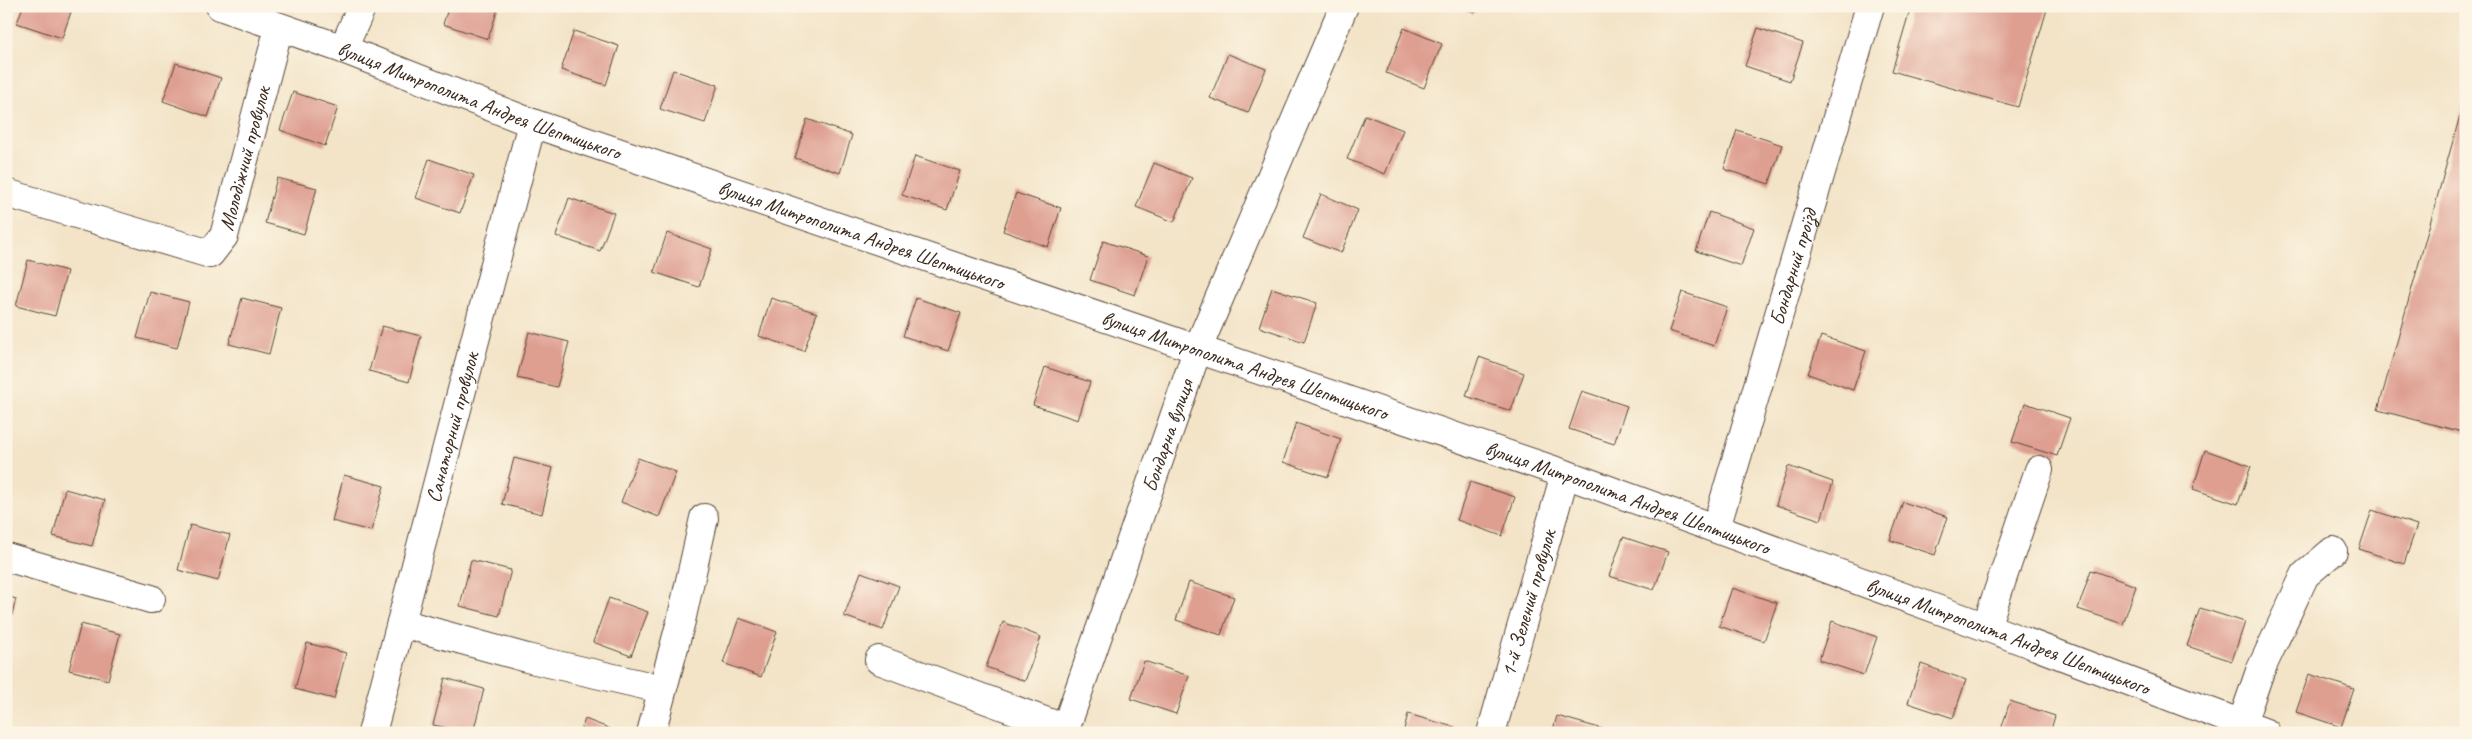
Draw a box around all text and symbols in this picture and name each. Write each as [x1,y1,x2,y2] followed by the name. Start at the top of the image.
[334,35,627,166] street label: вулиця Митрополита Андрея Шептицького
[213,81,276,233] street label: Молодіжний провулок
[715,174,1010,296] street label: вулиця Митрополита Андрея Шептицького
[1764,204,1823,328] street label: Бондарний проїзд
[1098,305,1394,427] street label: вулиця Митрополита Андрея Шептицького
[420,347,485,505] street label: Санаторний провулок
[1136,374,1200,495] street label: Бондарна вулиця
[1482,435,1776,561] street label: вулиця Митрополита Андрея Шептицького
[1495,524,1562,680] street label: 1-й Зелений провулок
[1863,572,2156,702] street label: вулиця Митрополита Андрея Шептицького

